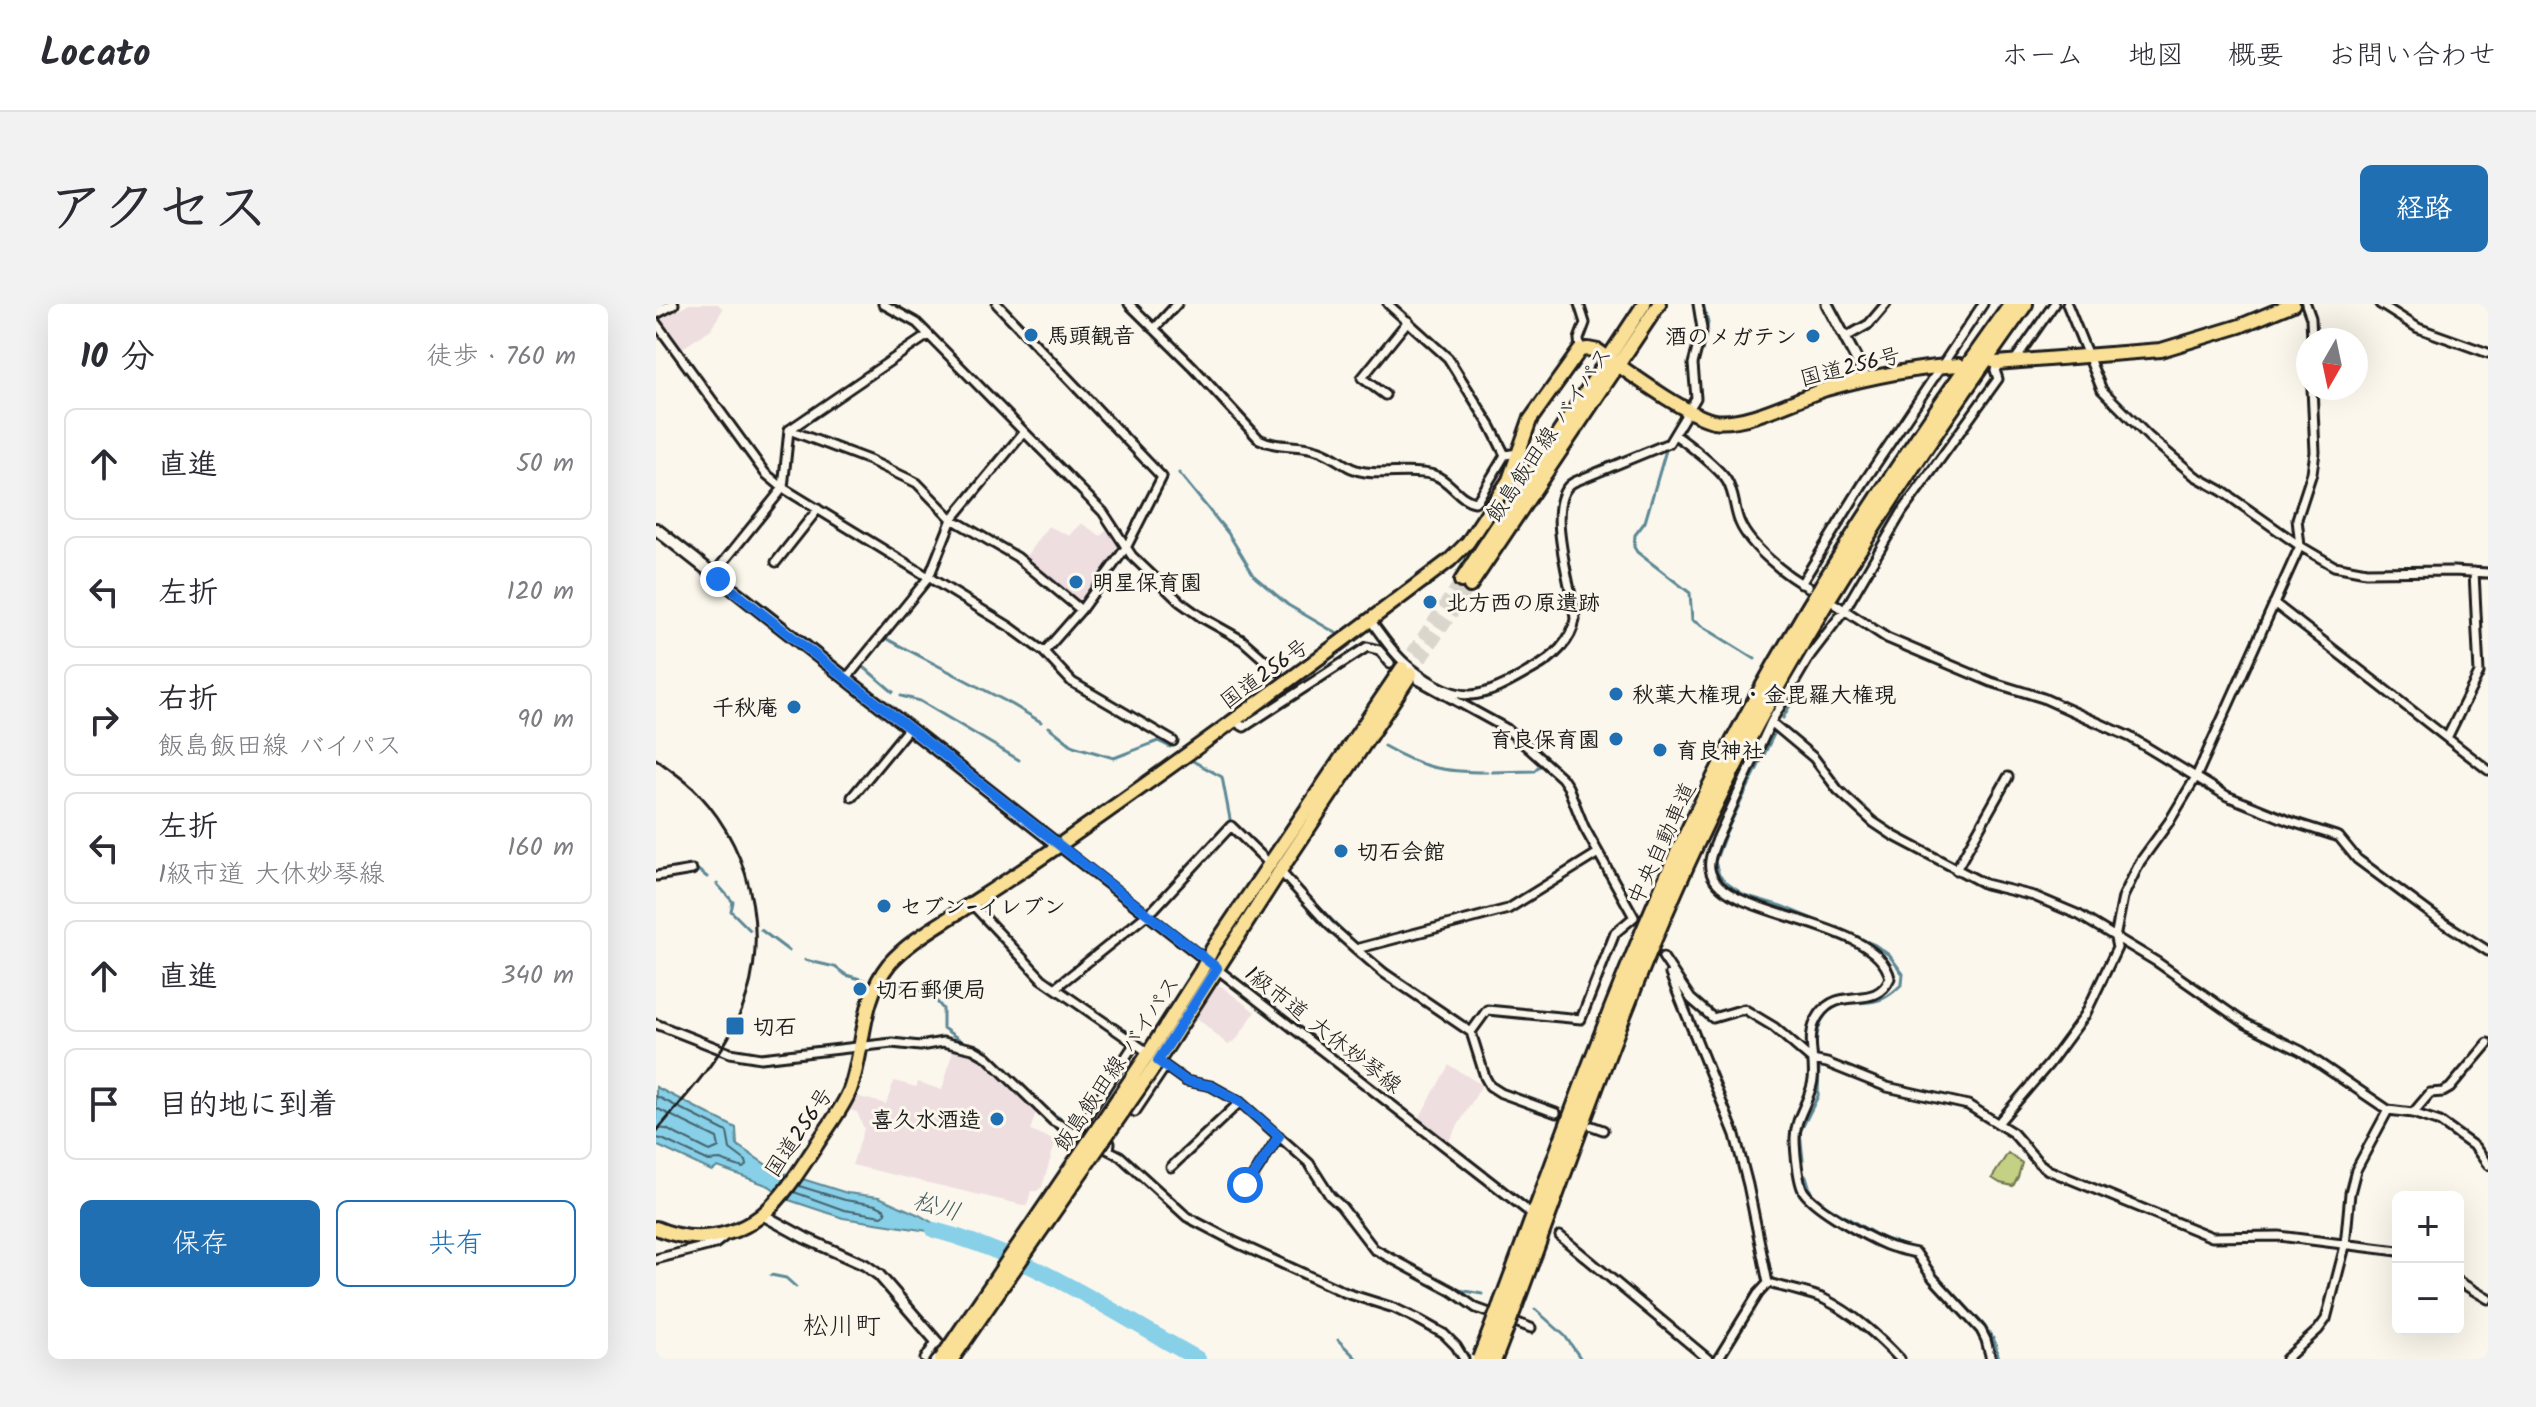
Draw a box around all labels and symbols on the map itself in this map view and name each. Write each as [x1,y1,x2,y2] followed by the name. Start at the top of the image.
[1047,320,1135,355] place label: 馬頭観音
[1665,321,1797,356] place label: 酒のメガテン
[1022,326,1040,344] marker: 馬頭観音
[1804,327,1822,345] marker: 酒のメガテン
[2296,328,2368,400] north arrow
[1796,339,1905,398] street label: 国道256号
[1478,340,1622,531] street label: 飯島飯田線 バイパス
[700,561,736,597] route end
[1092,567,1202,602] place label: 明星保育園
[1067,573,1085,591] marker: 明星保育園
[1446,587,1600,622] place label: 北方西の原遺跡
[1421,593,1439,611] marker: 北方西の原遺跡
[1214,631,1317,719] street label: 国道256号
[1632,679,1896,714] place label: 秋葉大権現・金毘羅大権現
[1607,685,1625,703] marker: 秋葉大権現・金毘羅大権現
[712,692,778,727] place label: 千秋庵
[785,698,803,716] marker: 千秋庵
[1490,724,1600,759] place label: 育良保育園
[1607,730,1625,748] marker: 育良保育園
[1676,735,1764,770] place label: 育良神社
[1651,741,1669,759] marker: 育良神社
[1620,777,1707,911] street label: 中央自動車道
[1357,836,1445,871] place label: 切石会館
[1332,842,1350,860] marker: 切石会館
[900,891,1066,926] place label: セブン-イレブン
[875,897,893,915] marker: セブン-イレブン
[1236,958,1409,1104] street label: 1級市道 大休妙琴線
[1046,969,1190,1160] street label: 飯島飯田線 バイパス
[876,974,986,1009] place label: 切石郵便局
[851,980,869,998] marker: 切石郵便局
[753,1011,797,1046] place label: 切石
[724,1015,746,1037] marker: 切石
[757,1081,843,1186] street label: 国道256号
[871,1104,981,1139] place label: 喜久水酒造
[988,1110,1006,1128] marker: 喜久水酒造
[1227,1167,1263,1203] route start
[908,1182,965,1233] water label: 松川
[803,1306,881,1348] district label: 松川町

